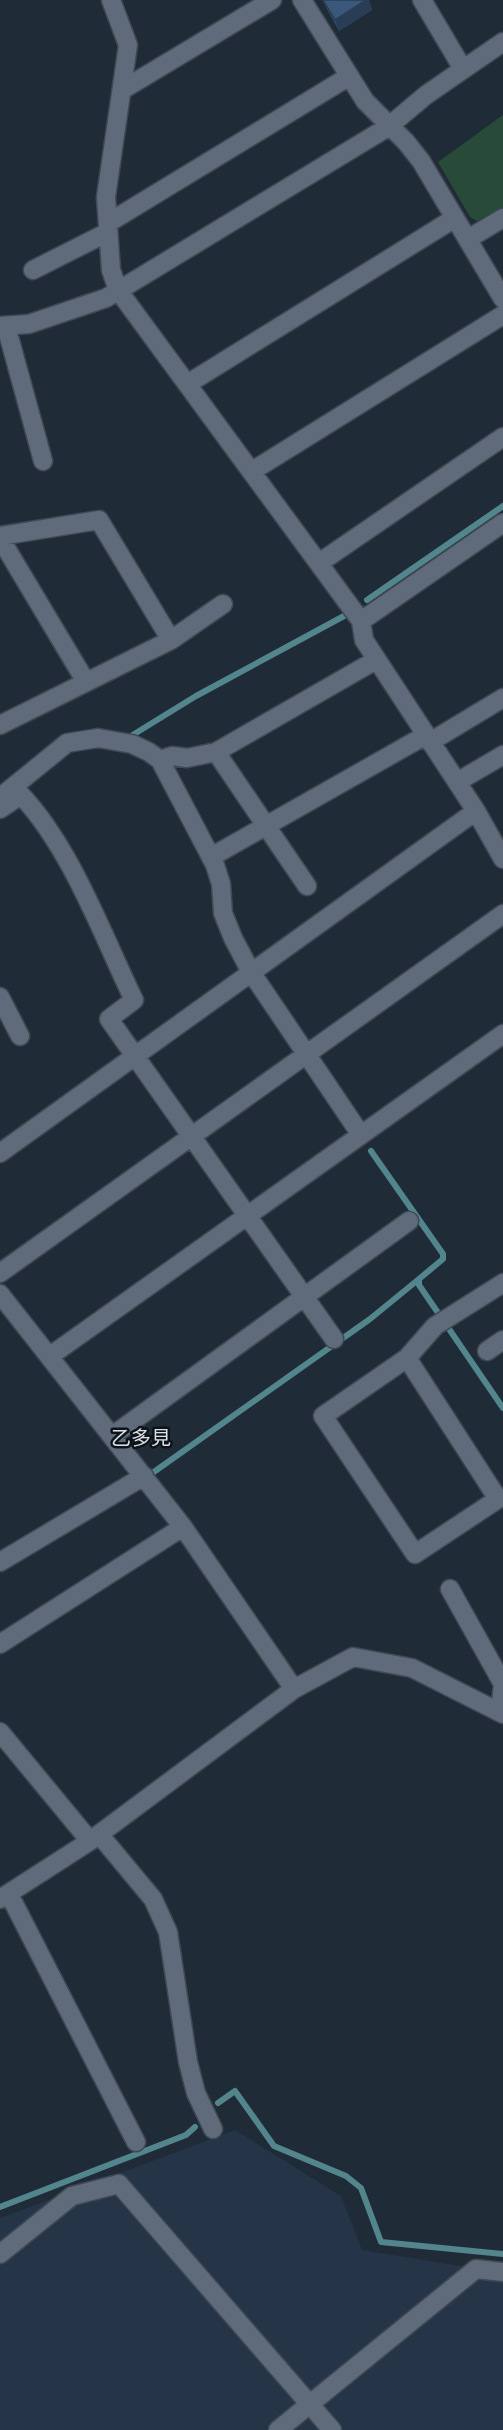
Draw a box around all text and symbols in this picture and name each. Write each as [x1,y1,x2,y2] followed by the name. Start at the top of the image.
[111,1424,171,1452] district label: 乙多見

